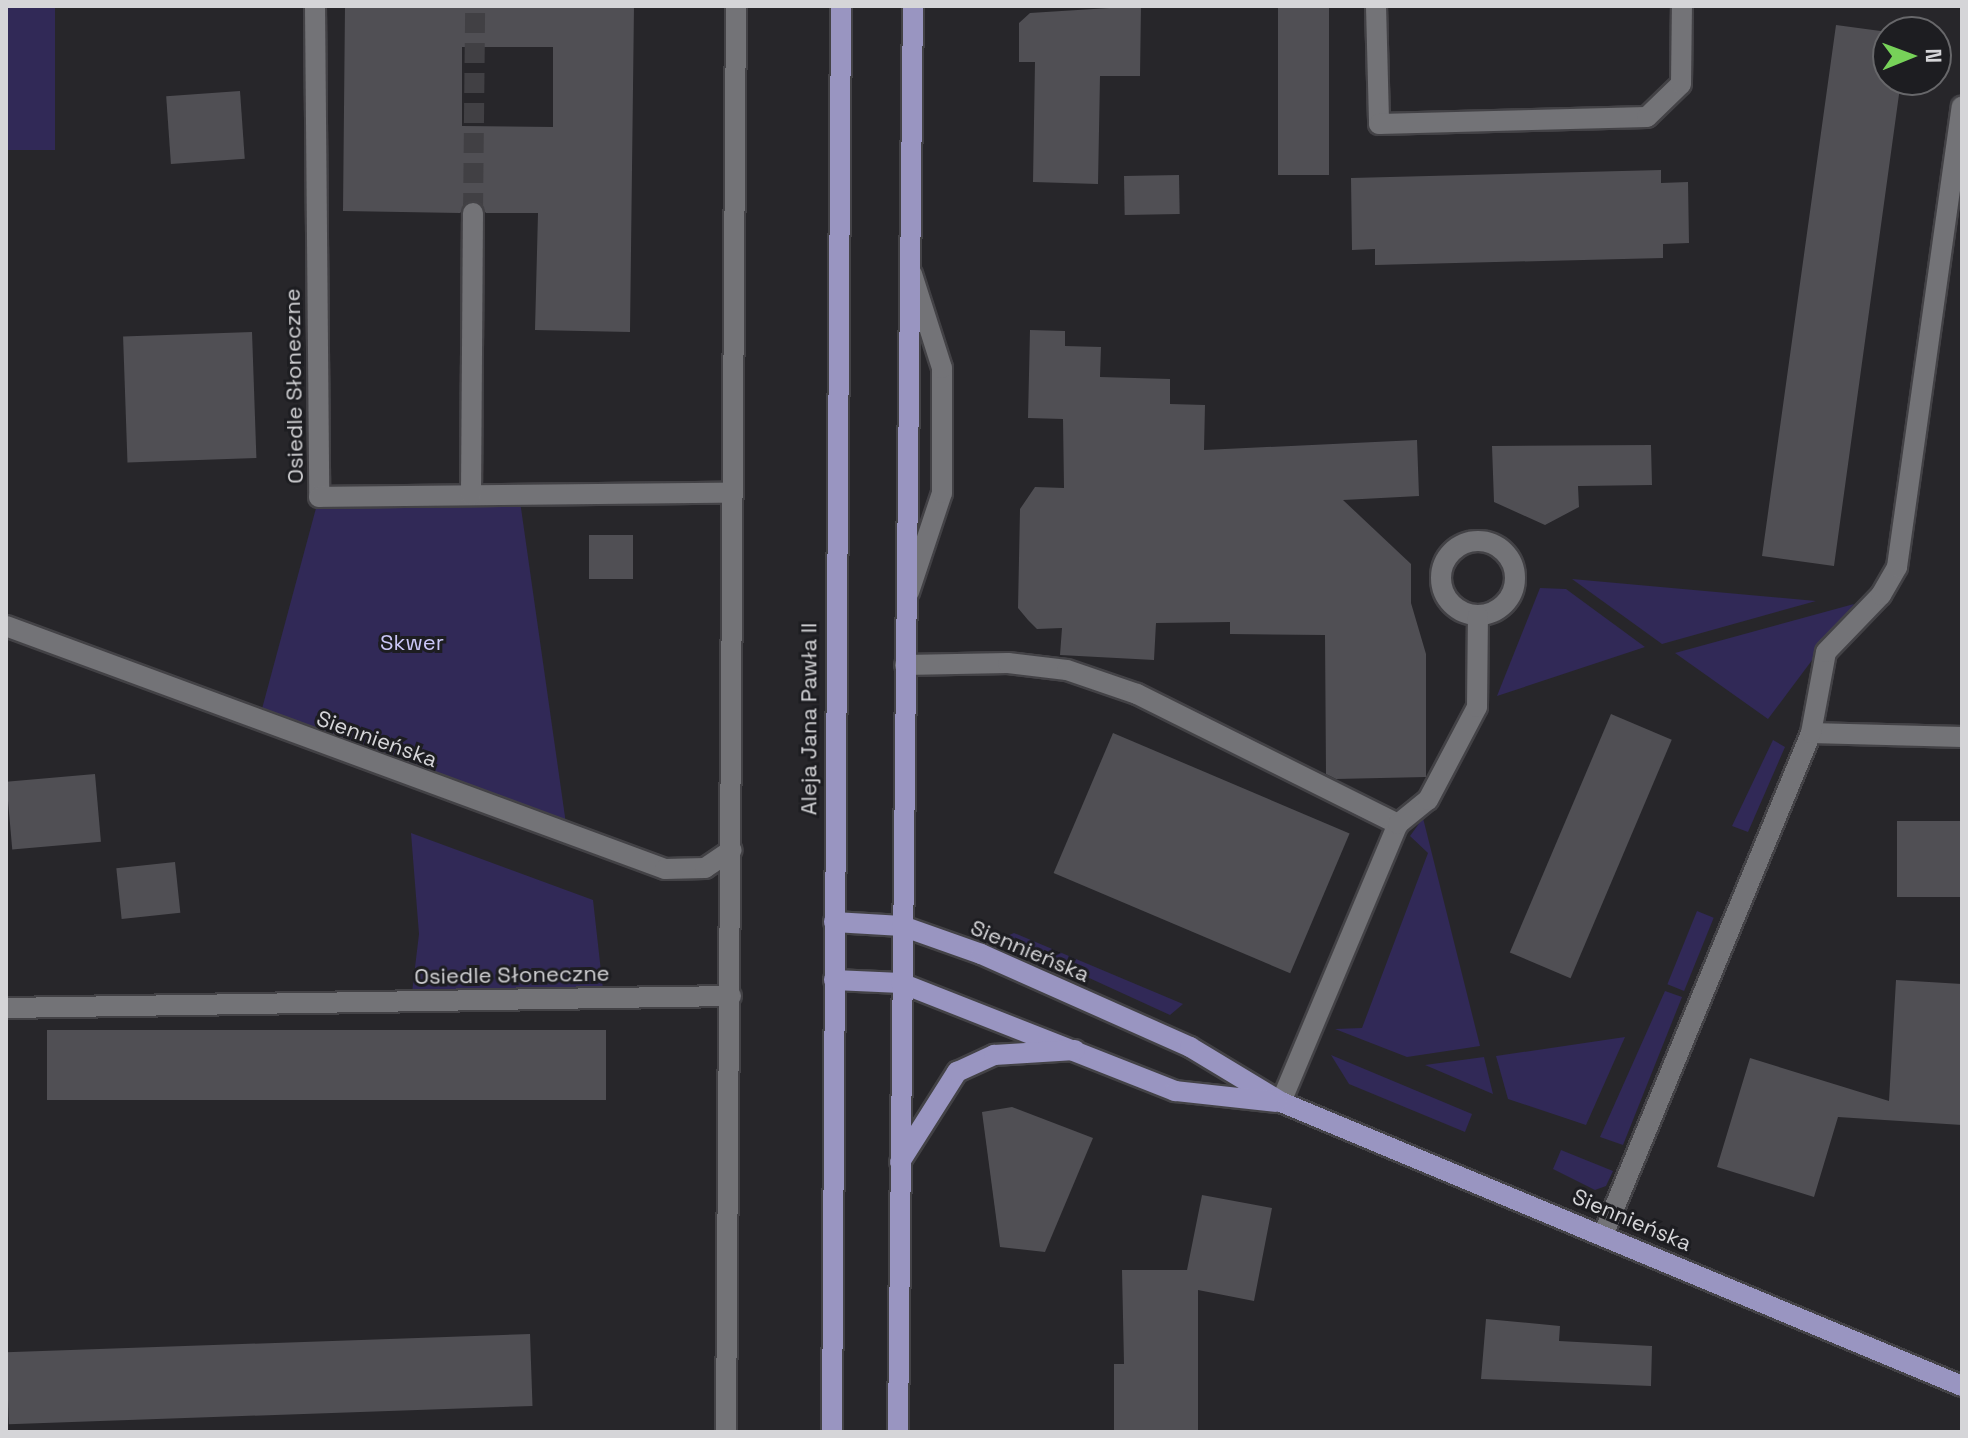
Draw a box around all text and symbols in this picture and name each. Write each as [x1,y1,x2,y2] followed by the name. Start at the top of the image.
[1872,16,1952,96] north arrow
[1920,48,1948,63] text: N
[279,288,309,484] street label: Osiedle Słoneczne
[796,623,822,815] street label: Aleja Jana Pawła II
[380,630,444,656] park label: Skwer
[313,705,441,773] street label: Siennieńska
[967,914,1093,988] street label: Siennieńska
[414,960,610,990] street label: Osiedle Słoneczne
[1569,1183,1695,1257] street label: Siennieńska

